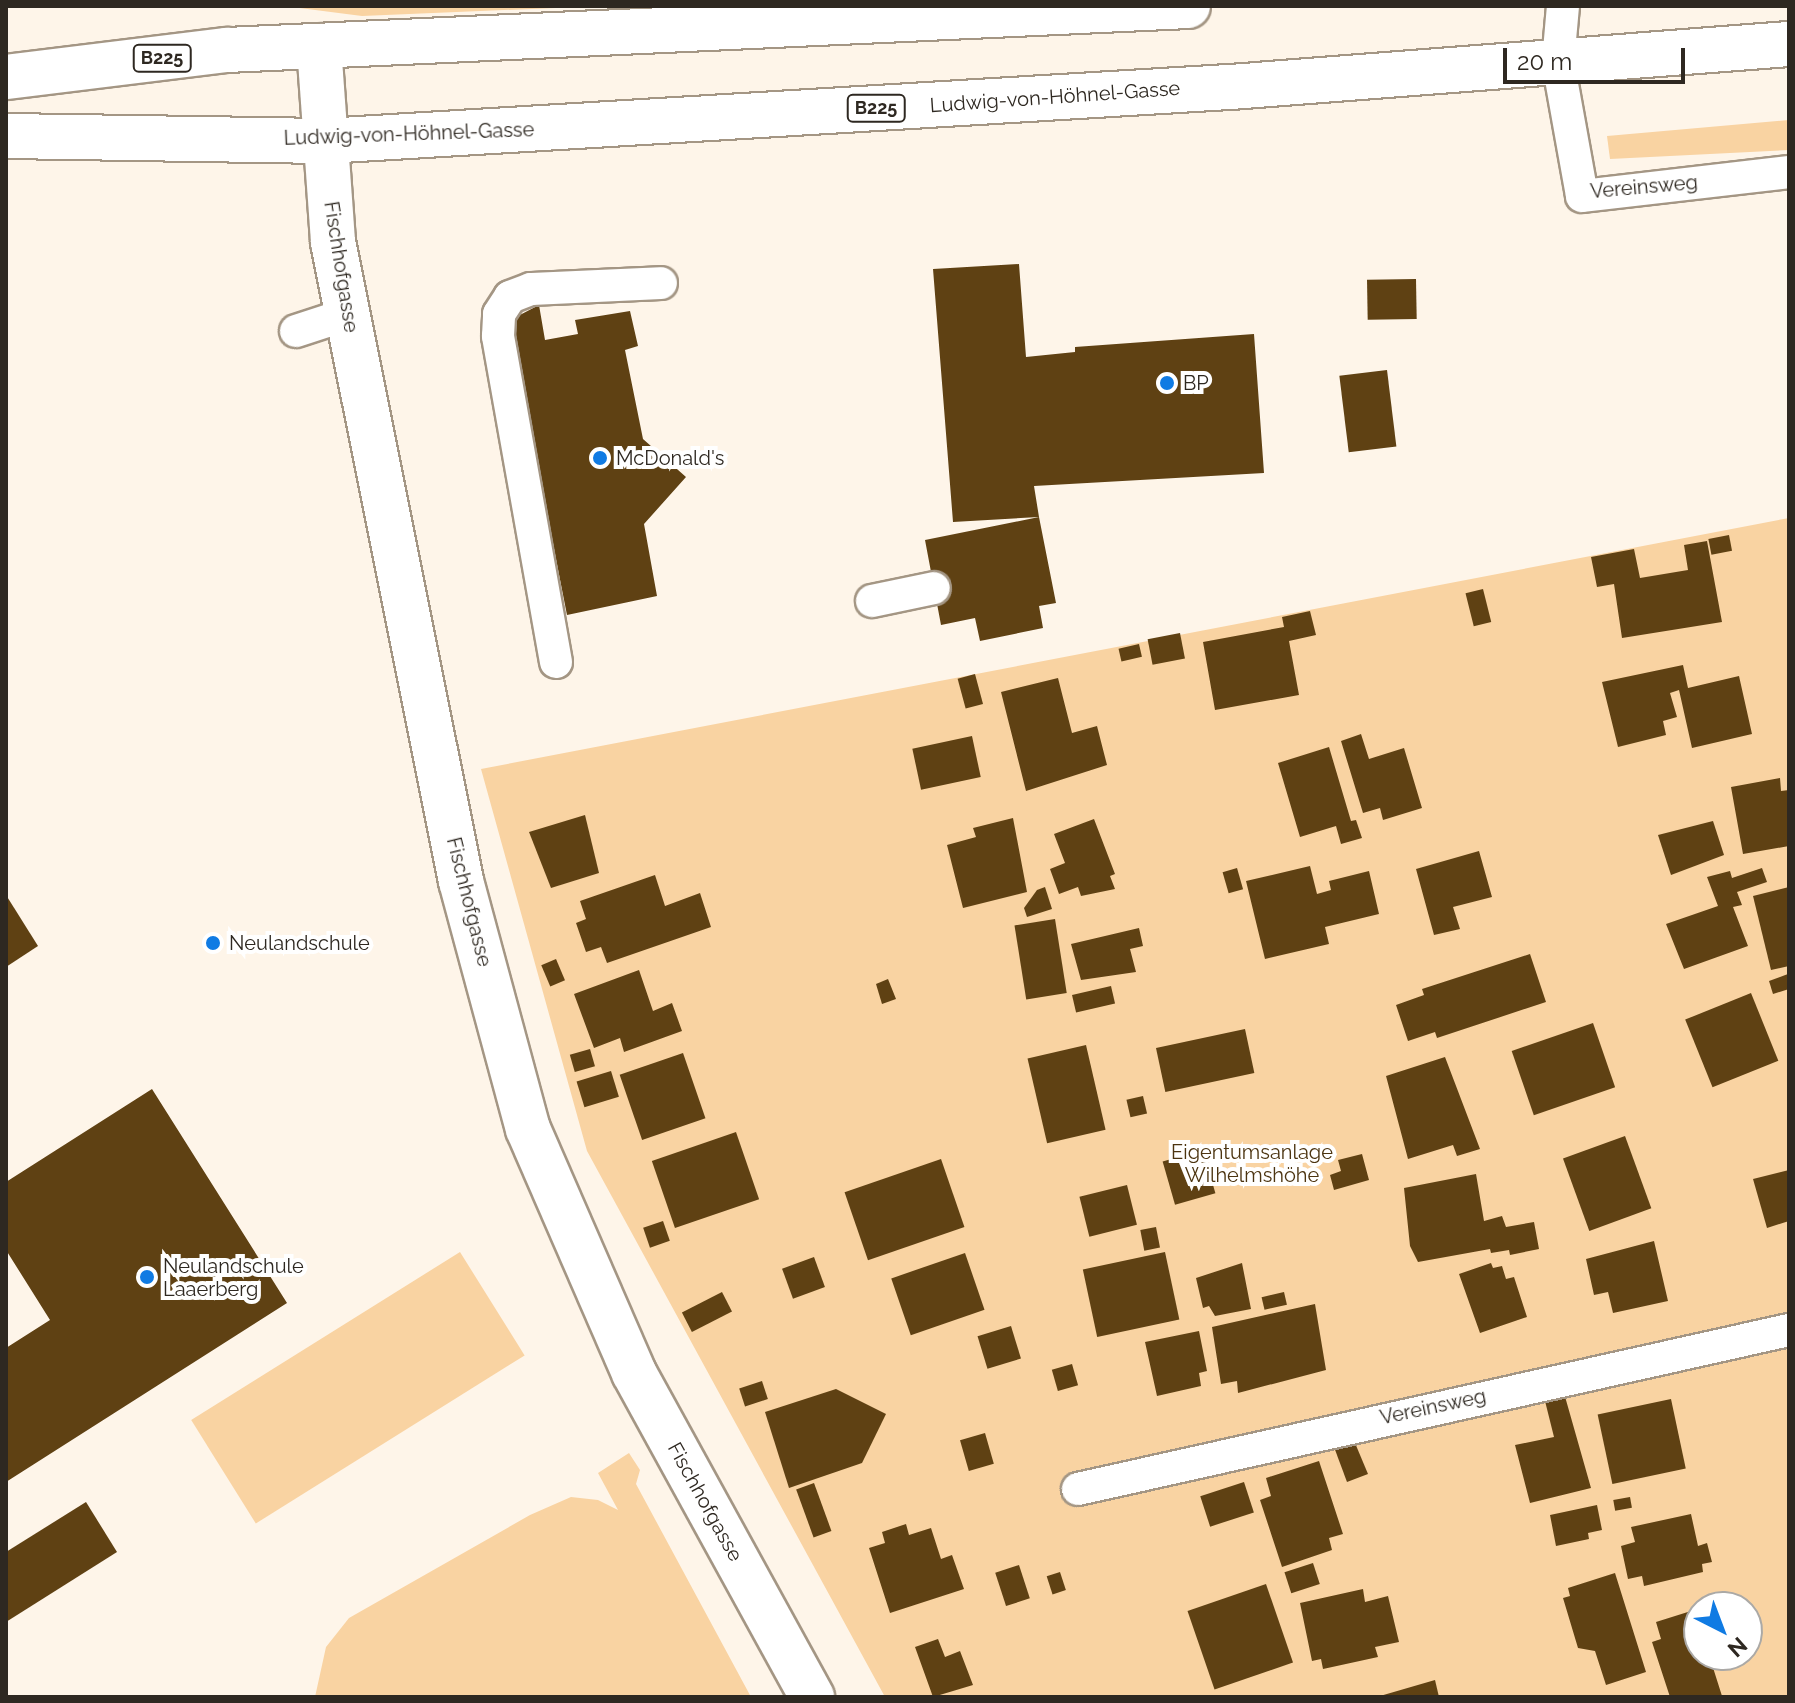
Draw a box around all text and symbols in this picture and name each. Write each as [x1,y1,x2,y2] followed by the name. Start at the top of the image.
[1507,32,1689,82] scale bar
[132,44,192,72] road number: B225
[1517,47,1572,76] text: 20 m
[929,76,1181,118] street label: Ludwig-von-Höhnel-Gasse
[846,94,906,122] road number: B225
[283,118,535,150] street label: Ludwig-von-Höhnel-Gasse
[1589,170,1699,204] street label: Vereinsweg
[319,200,363,334] street label: Fischhofgasse
[1183,371,1209,395] place label: BP
[1158,374,1176,392] marker: BP
[616,446,724,470] place label: McDonald's
[591,449,609,467] marker: McDonald's
[441,835,497,969] street label: Fischhofgasse
[229,931,370,955] place label: Neulandschule
[204,934,222,952] marker: Neulandschule
[1171,1140,1333,1187] park label: Eigentumsanlage Wilhelmshöhe
[163,1254,304,1301] place label: Neulandschule Laaerberg
[138,1268,156,1286] marker: Neulandschule Laaerberg
[1378,1384,1488,1430] street label: Vereinsweg
[662,1438,748,1566] street label: Fischhofgasse
[1683,1591,1763,1671] north arrow
[1723,1632,1753,1663] text: N

